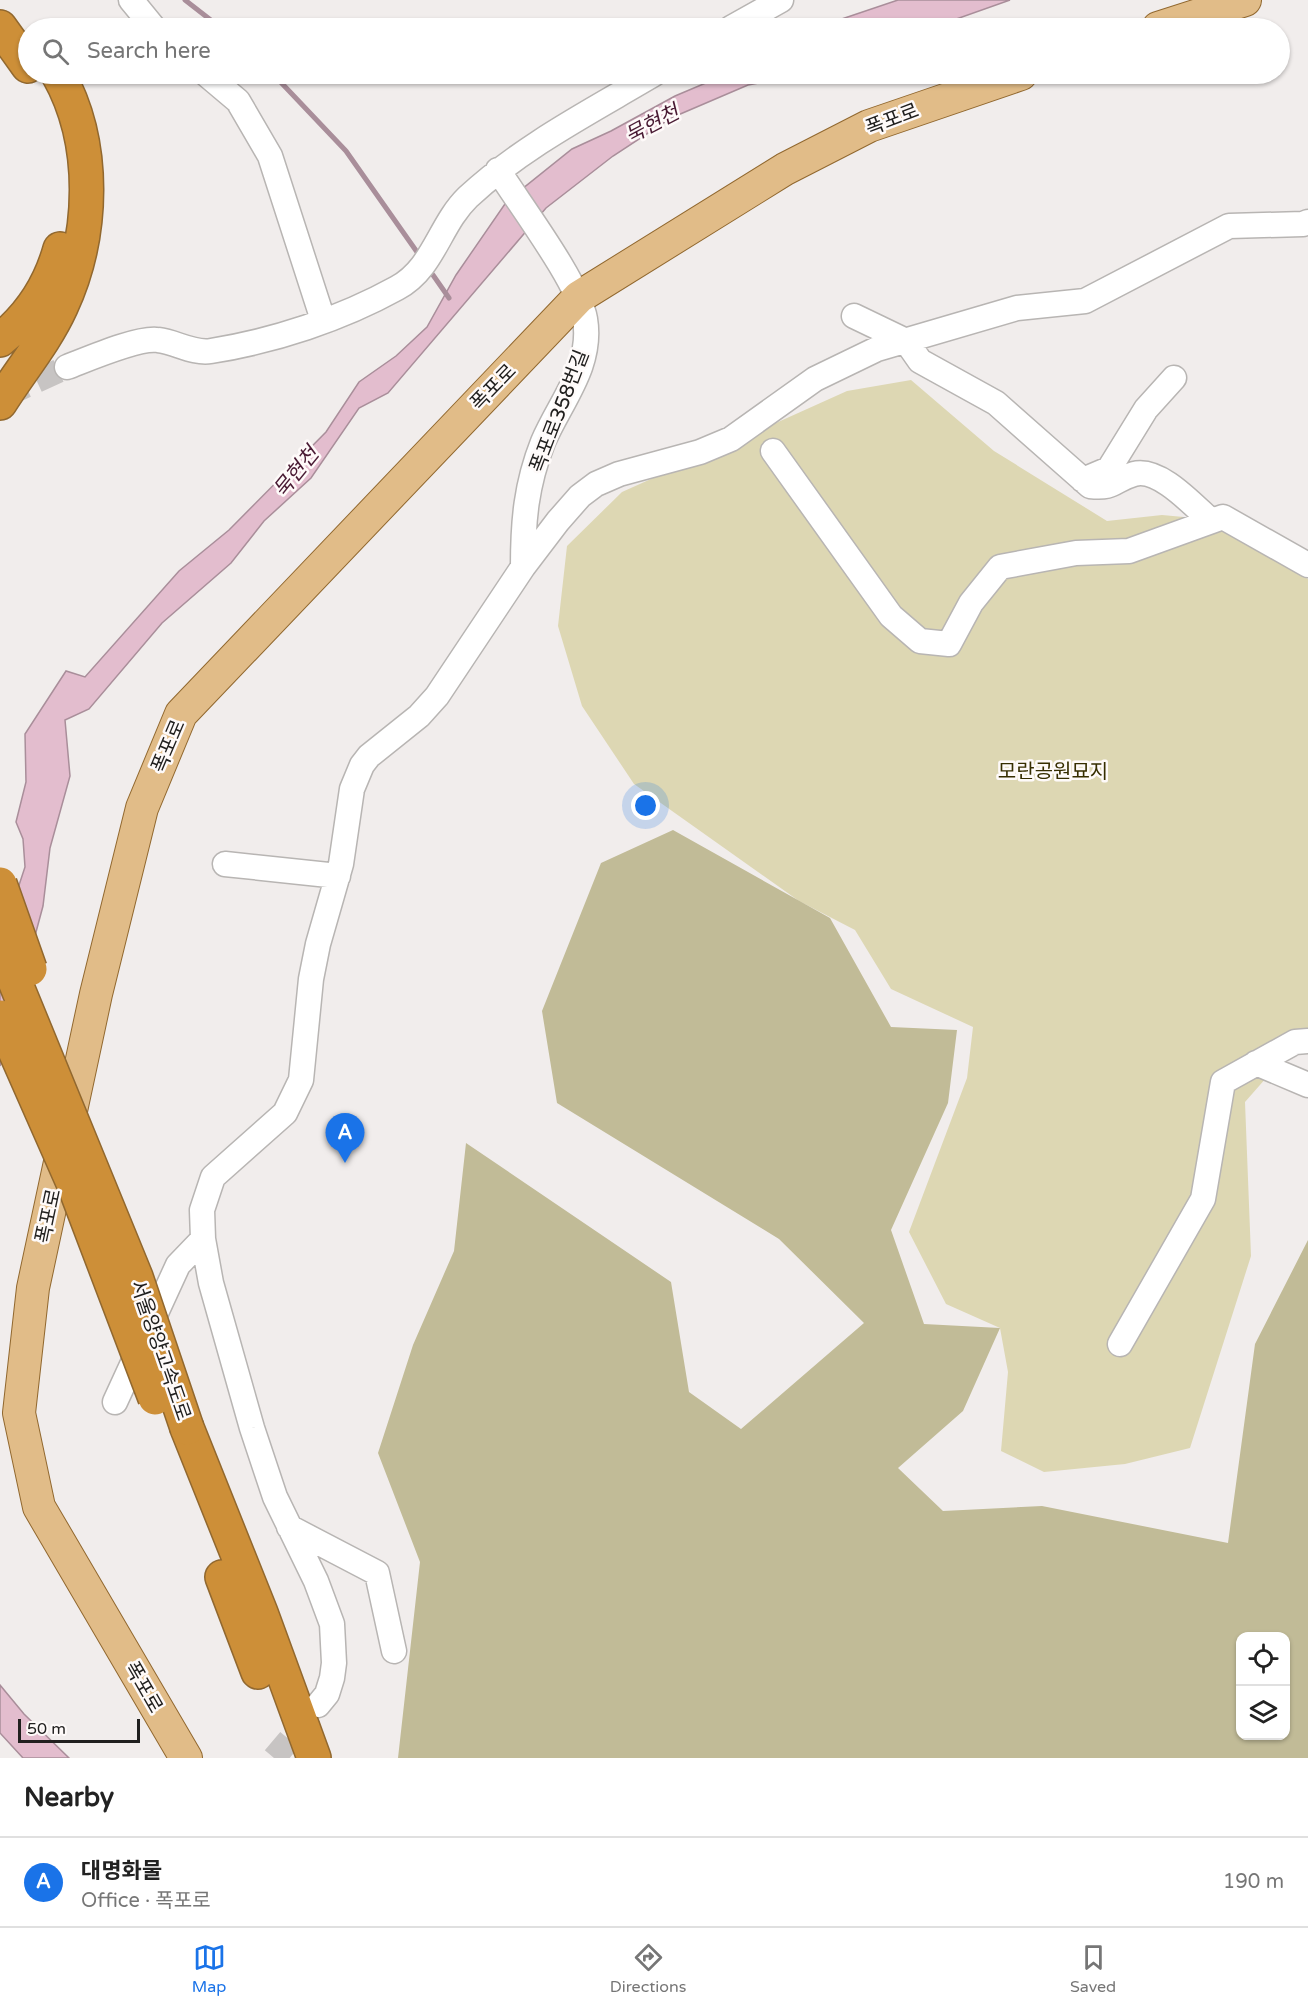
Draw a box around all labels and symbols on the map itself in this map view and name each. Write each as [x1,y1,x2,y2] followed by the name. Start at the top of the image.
[621,99,686,149] water label: 묵현천
[862,99,922,141] street label: 폭포로
[525,347,594,476] street label: 폭포로358번길
[466,360,522,416] street label: 폭포로
[268,440,326,503] water label: 묵현천
[147,716,191,776] street label: 폭포로
[998,760,1108,784] park label: 모란공원묘지
[631,791,660,820] your location
[326,1114,364,1163] pin: A
[32,1187,66,1246] street label: 폭포로
[125,1277,195,1424] street label: 서울양양고속도로
[119,1658,167,1717] street label: 폭포로
[18,1716,140,1744] scale bar

